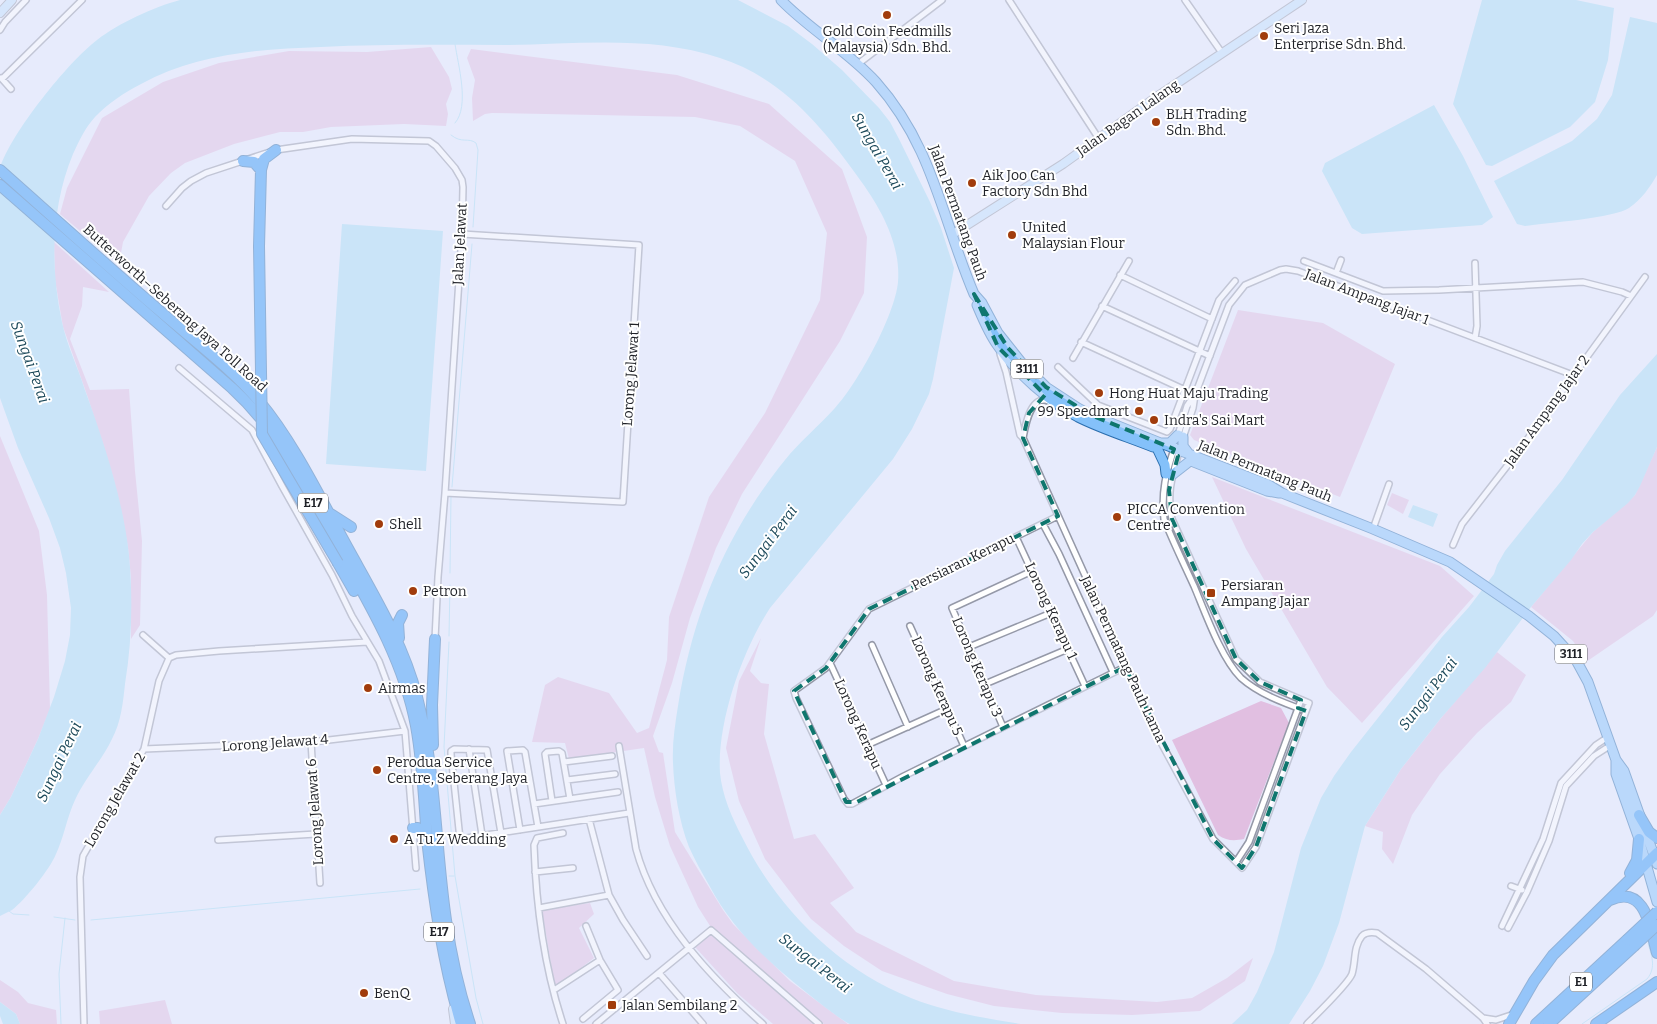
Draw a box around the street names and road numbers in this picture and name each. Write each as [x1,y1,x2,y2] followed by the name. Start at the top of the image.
[1072,76,1183,160] street label: Jalan Bagan Lalang
[925,142,991,283] street label: Jalan Permatang Pauh
[449,203,471,286] street label: Jalan Jelawat
[79,221,271,395] street label: Butterworth–Seberang Jaya Toll Road
[1302,265,1432,329] street label: Jalan Ampang Jajar 1
[619,321,643,427] street label: Lorong Jelawat 1
[1500,352,1593,471] street label: Jalan Ampang Jajar 2
[1011,359,1043,378] road number: 3111
[1195,436,1335,506] street label: Jalan Permatang Pauh
[298,493,328,512] road number: E17
[909,530,1018,594] street label: Persiaran Kerapu
[1021,560,1081,662] street label: Lorong Kerapu 1
[1076,572,1169,745] street label: Jalan Permatang Pauh Lama
[948,614,1006,720] street label: Lorong Kerapu 3
[908,634,966,738] street label: Lorong Kerapu 5
[1555,644,1587,664] road number: 3111
[831,676,885,772] street label: Lorong Kerapu
[221,731,329,755] street label: Lorong Jelawat 4
[81,750,149,850] street label: Lorong Jelawat 2
[303,758,327,866] street label: Lorong Jelawat 6
[424,922,454,942] road number: E17
[1570,972,1592,992] road number: E1

